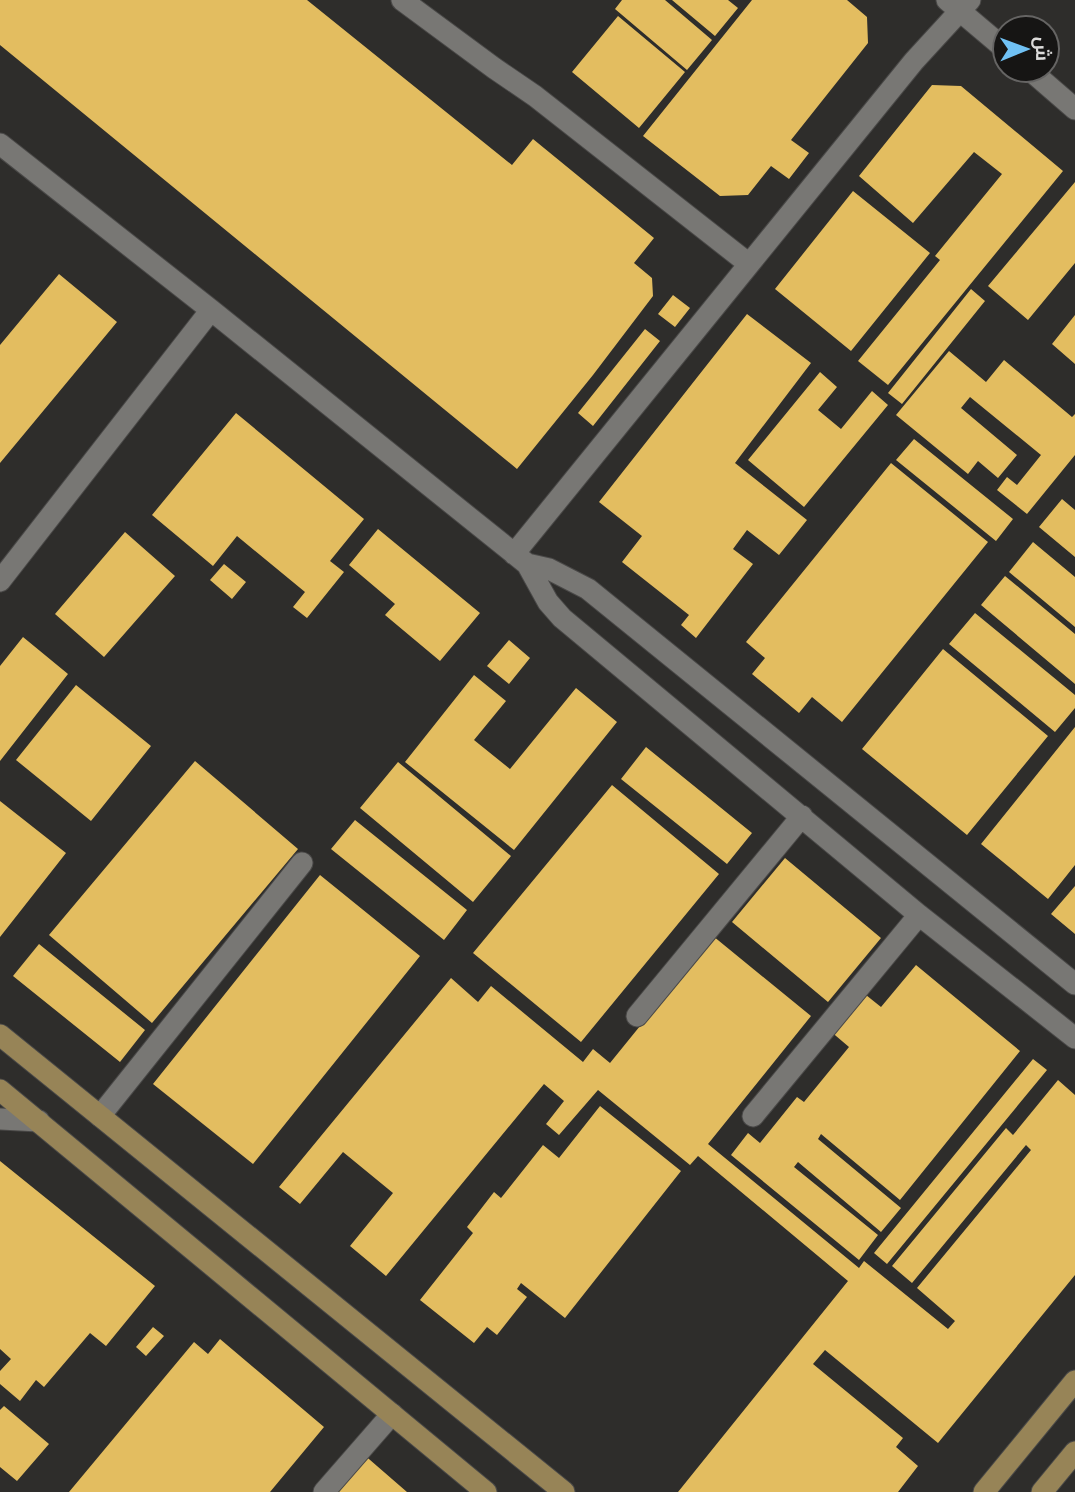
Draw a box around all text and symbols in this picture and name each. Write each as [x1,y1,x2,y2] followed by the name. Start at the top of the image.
[991,14,1061,84] north arrow
[1031,36,1053,61] text: ش

